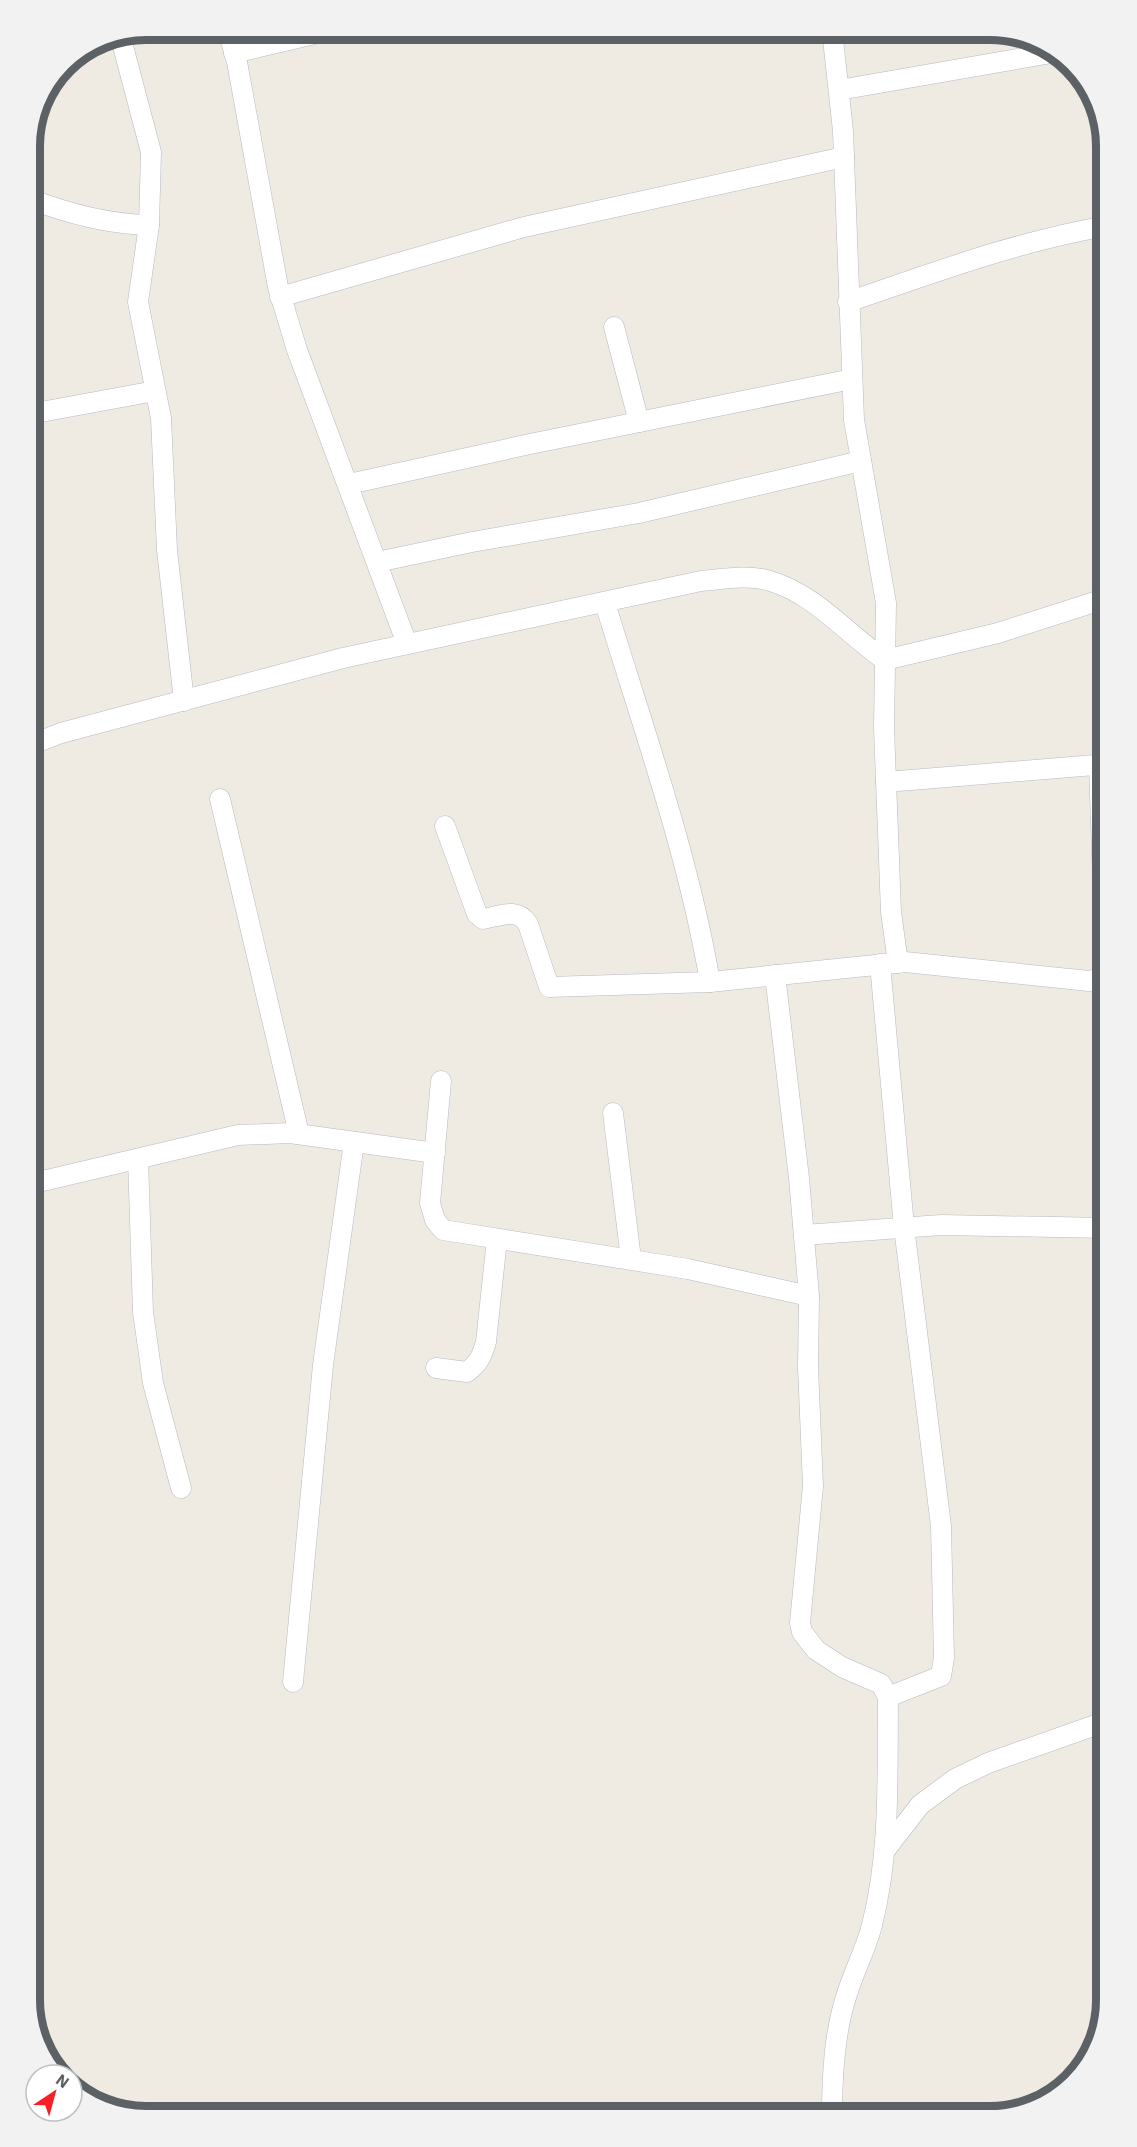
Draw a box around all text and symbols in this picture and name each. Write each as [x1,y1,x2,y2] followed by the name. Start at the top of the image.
[24,2063,84,2123] north arrow
[52,2069,73,2092] text: N

